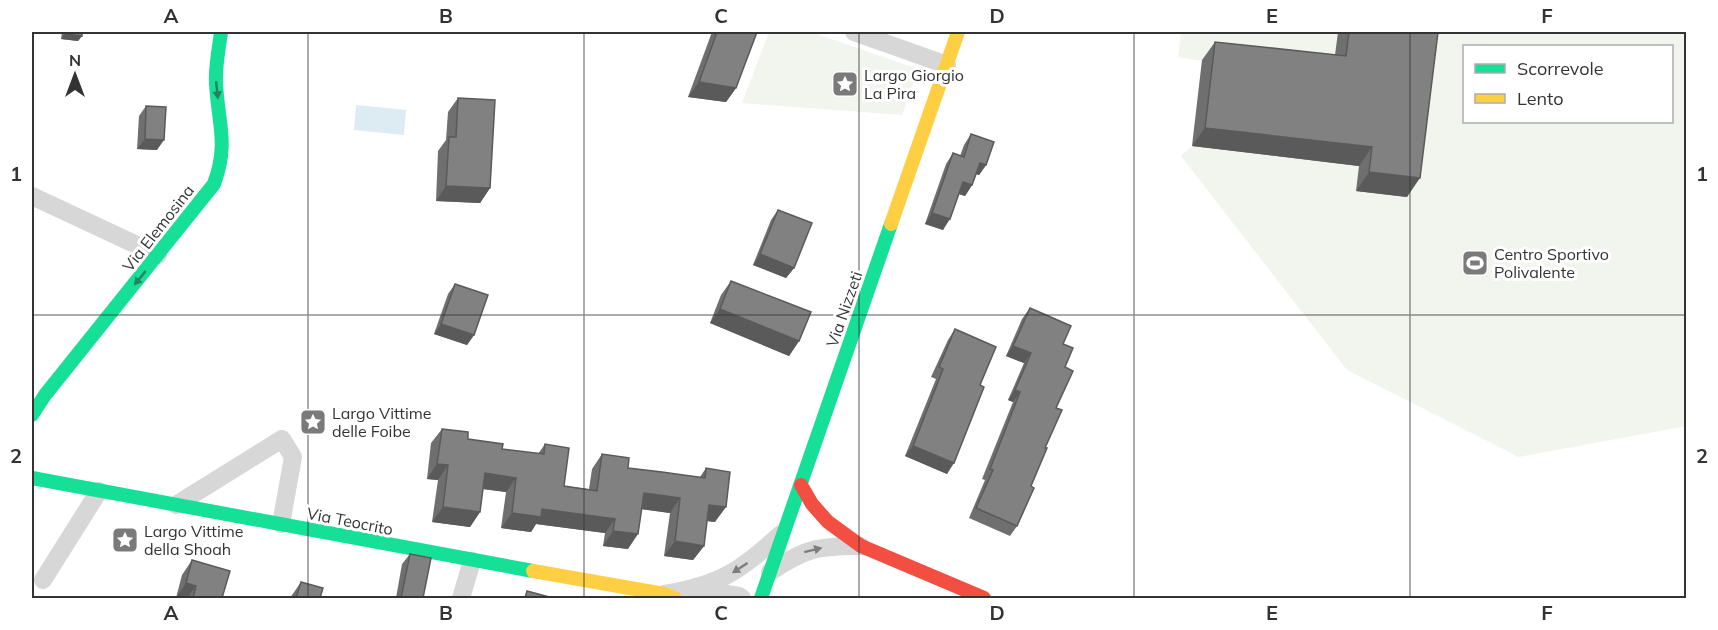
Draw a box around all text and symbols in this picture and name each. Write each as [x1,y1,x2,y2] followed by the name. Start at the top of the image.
[164,3,179,28] text: A
[439,3,453,28] text: B
[714,3,728,28] text: C
[989,3,1005,28] text: D
[1266,3,1278,28] text: E
[1541,3,1553,28] text: F
[45,45,105,105] north arrow
[1463,45,1673,123] legend
[69,50,81,70] text: N
[1517,57,1604,80] text: Scorrevole
[864,65,964,103] place label: Largo Giorgio La Pira
[830,69,860,99] place icon: Largo Giorgio La Pira
[212,80,222,99] one-way arrow
[1517,87,1564,110] text: Lento
[10,161,22,186] text: 1
[1696,161,1708,186] text: 1
[118,181,198,275] street label: Via Elemosina
[1494,244,1609,282] place label: Centro Sportivo Polivalente
[1460,248,1490,278] sports icon: Centro Sportivo Polivalente
[822,268,866,350] street label: Via Nizzeti
[134,270,146,285] one-way arrow
[332,403,432,441] place label: Largo Vittime delle Foibe
[298,407,328,437] place icon: Largo Vittime delle Foibe
[10,443,22,468] text: 2
[1696,443,1708,468] text: 2
[305,503,395,539] street label: Via Teocrito
[144,521,244,559] place label: Largo Vittime della Shoah
[110,525,140,555] place icon: Largo Vittime della Shoah
[804,545,822,554] one-way arrow
[732,563,748,574] one-way arrow
[164,600,179,625] text: A
[439,600,453,625] text: B
[714,600,728,625] text: C
[989,600,1005,625] text: D
[1266,600,1278,625] text: E
[1541,600,1553,625] text: F

